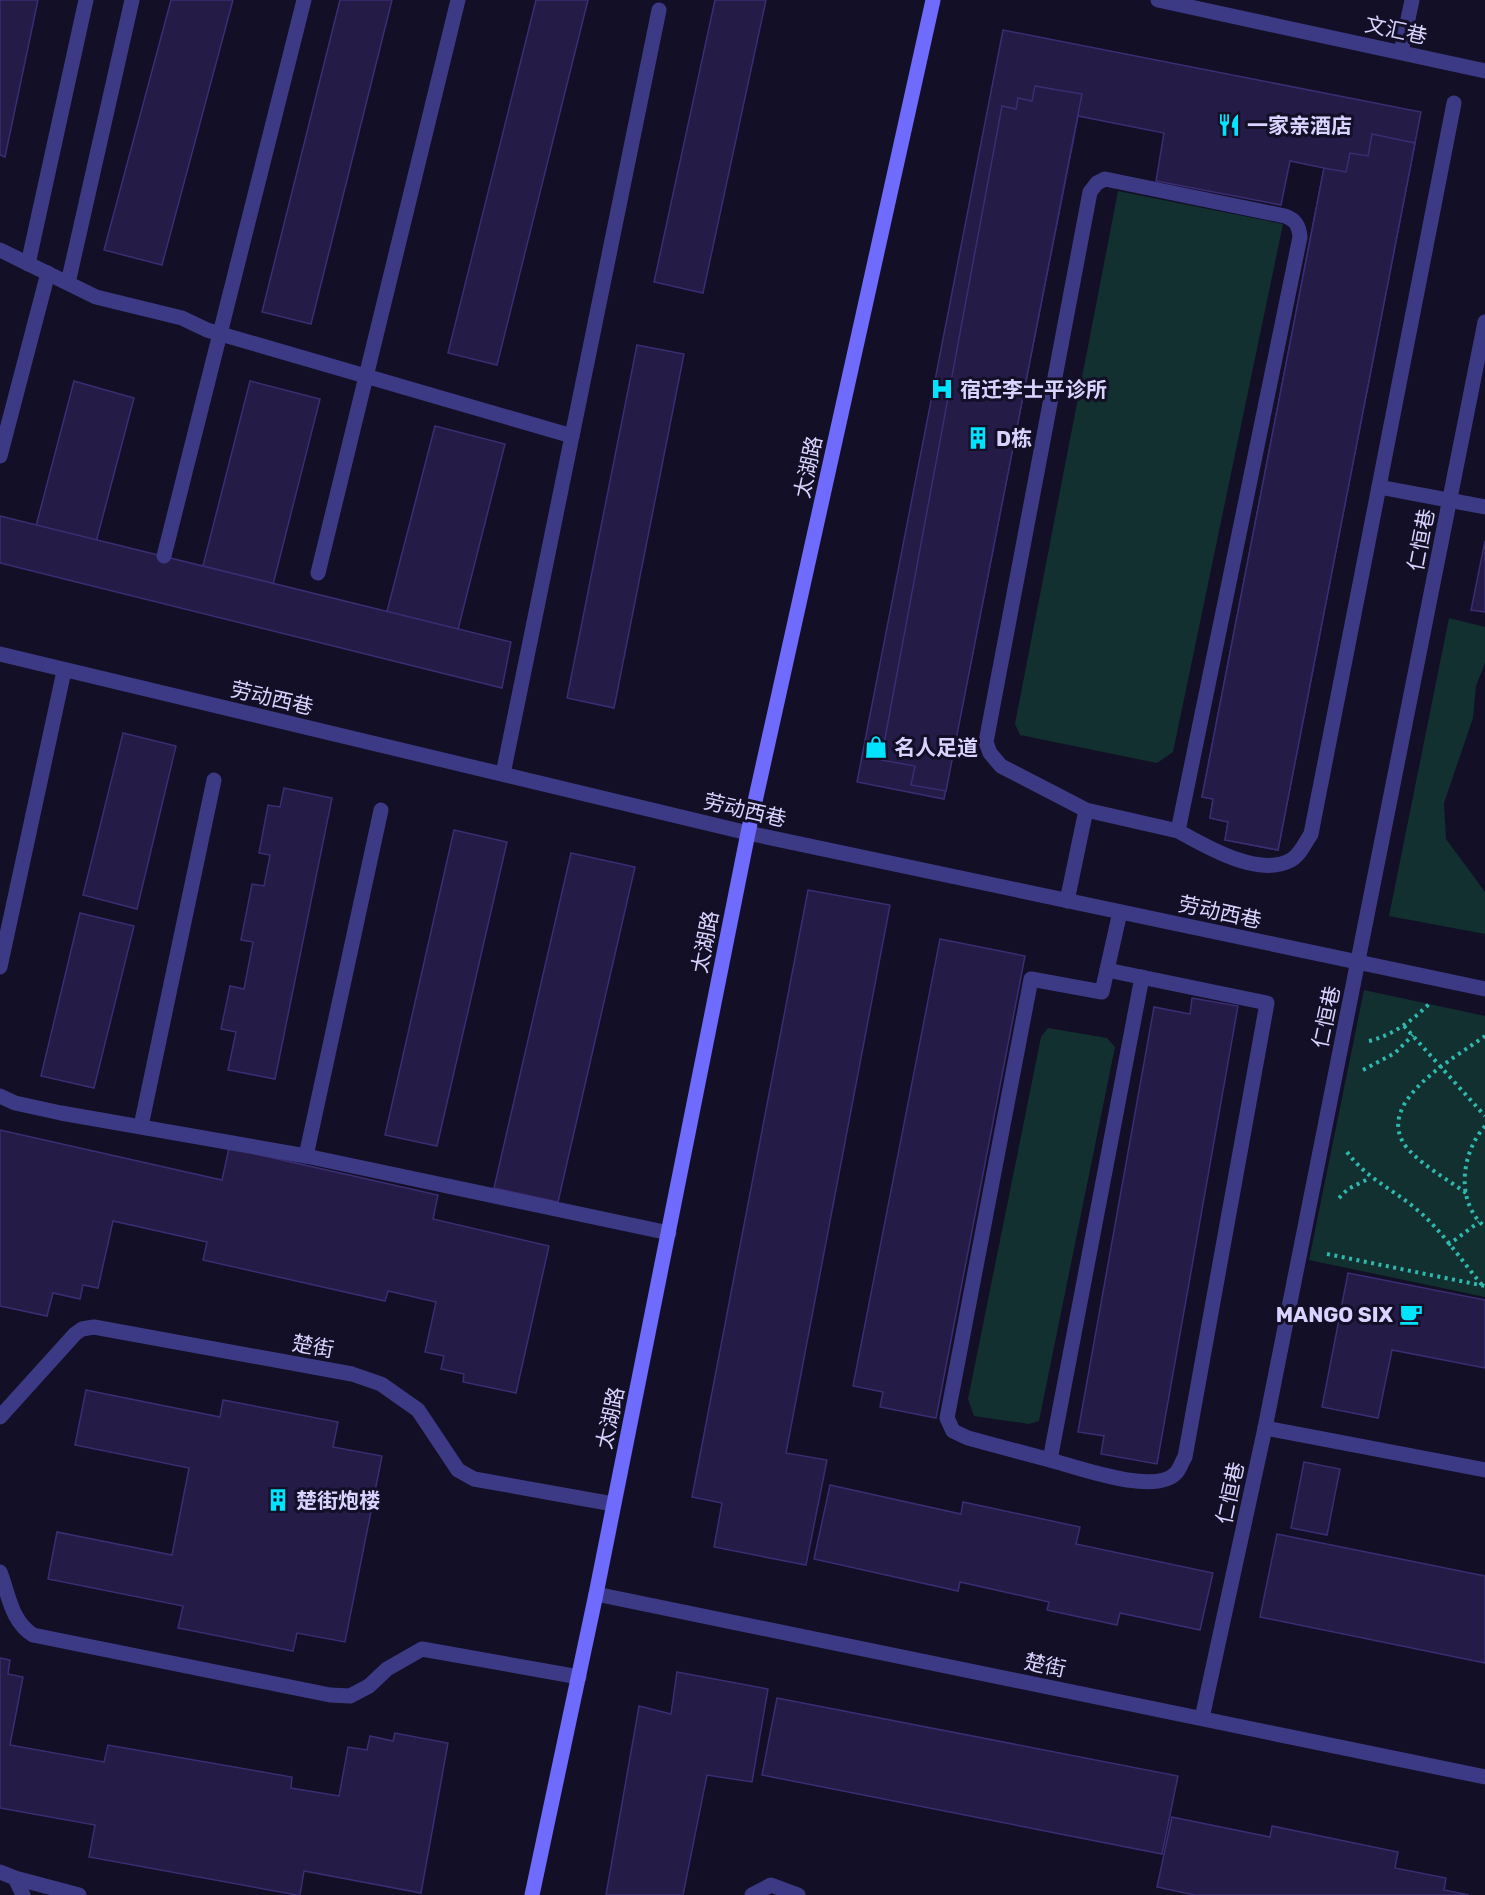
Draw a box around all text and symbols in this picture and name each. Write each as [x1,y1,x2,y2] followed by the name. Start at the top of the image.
[1363,11,1429,49] street label: 文汇巷
[1216,112,1242,138] restaurant icon: 一家亲酒店
[1247,113,1352,138] place label: 一家亲酒店
[929,376,955,402] hospital icon: 宿迁李士平诊所
[960,377,1107,402] place label: 宿迁李士平诊所
[965,425,991,451] building icon: D栋
[996,426,1032,451] place label: D栋
[789,434,827,500] street label: 太湖路
[1403,507,1439,573] street label: 仁恒巷
[228,676,316,720] street label: 劳动西巷
[863,734,889,760] shop icon: 名人足道
[894,735,978,760] place label: 名人足道
[701,788,789,832] street label: 劳动西巷
[1176,891,1264,933] street label: 劳动西巷
[687,909,723,975] street label: 太湖路
[1307,984,1345,1050] street label: 仁恒巷
[1398,1301,1424,1327] cafe icon: MANGO SIX
[1276,1302,1393,1327] place label: MANGO SIX
[290,1330,336,1362] street label: 楚街
[591,1385,629,1451] street label: 太湖路
[1211,1460,1249,1526] street label: 仁恒巷
[265,1487,291,1513] building icon: 楚街炮楼
[296,1488,380,1513] place label: 楚街炮楼
[1022,1648,1068,1682] street label: 楚街

